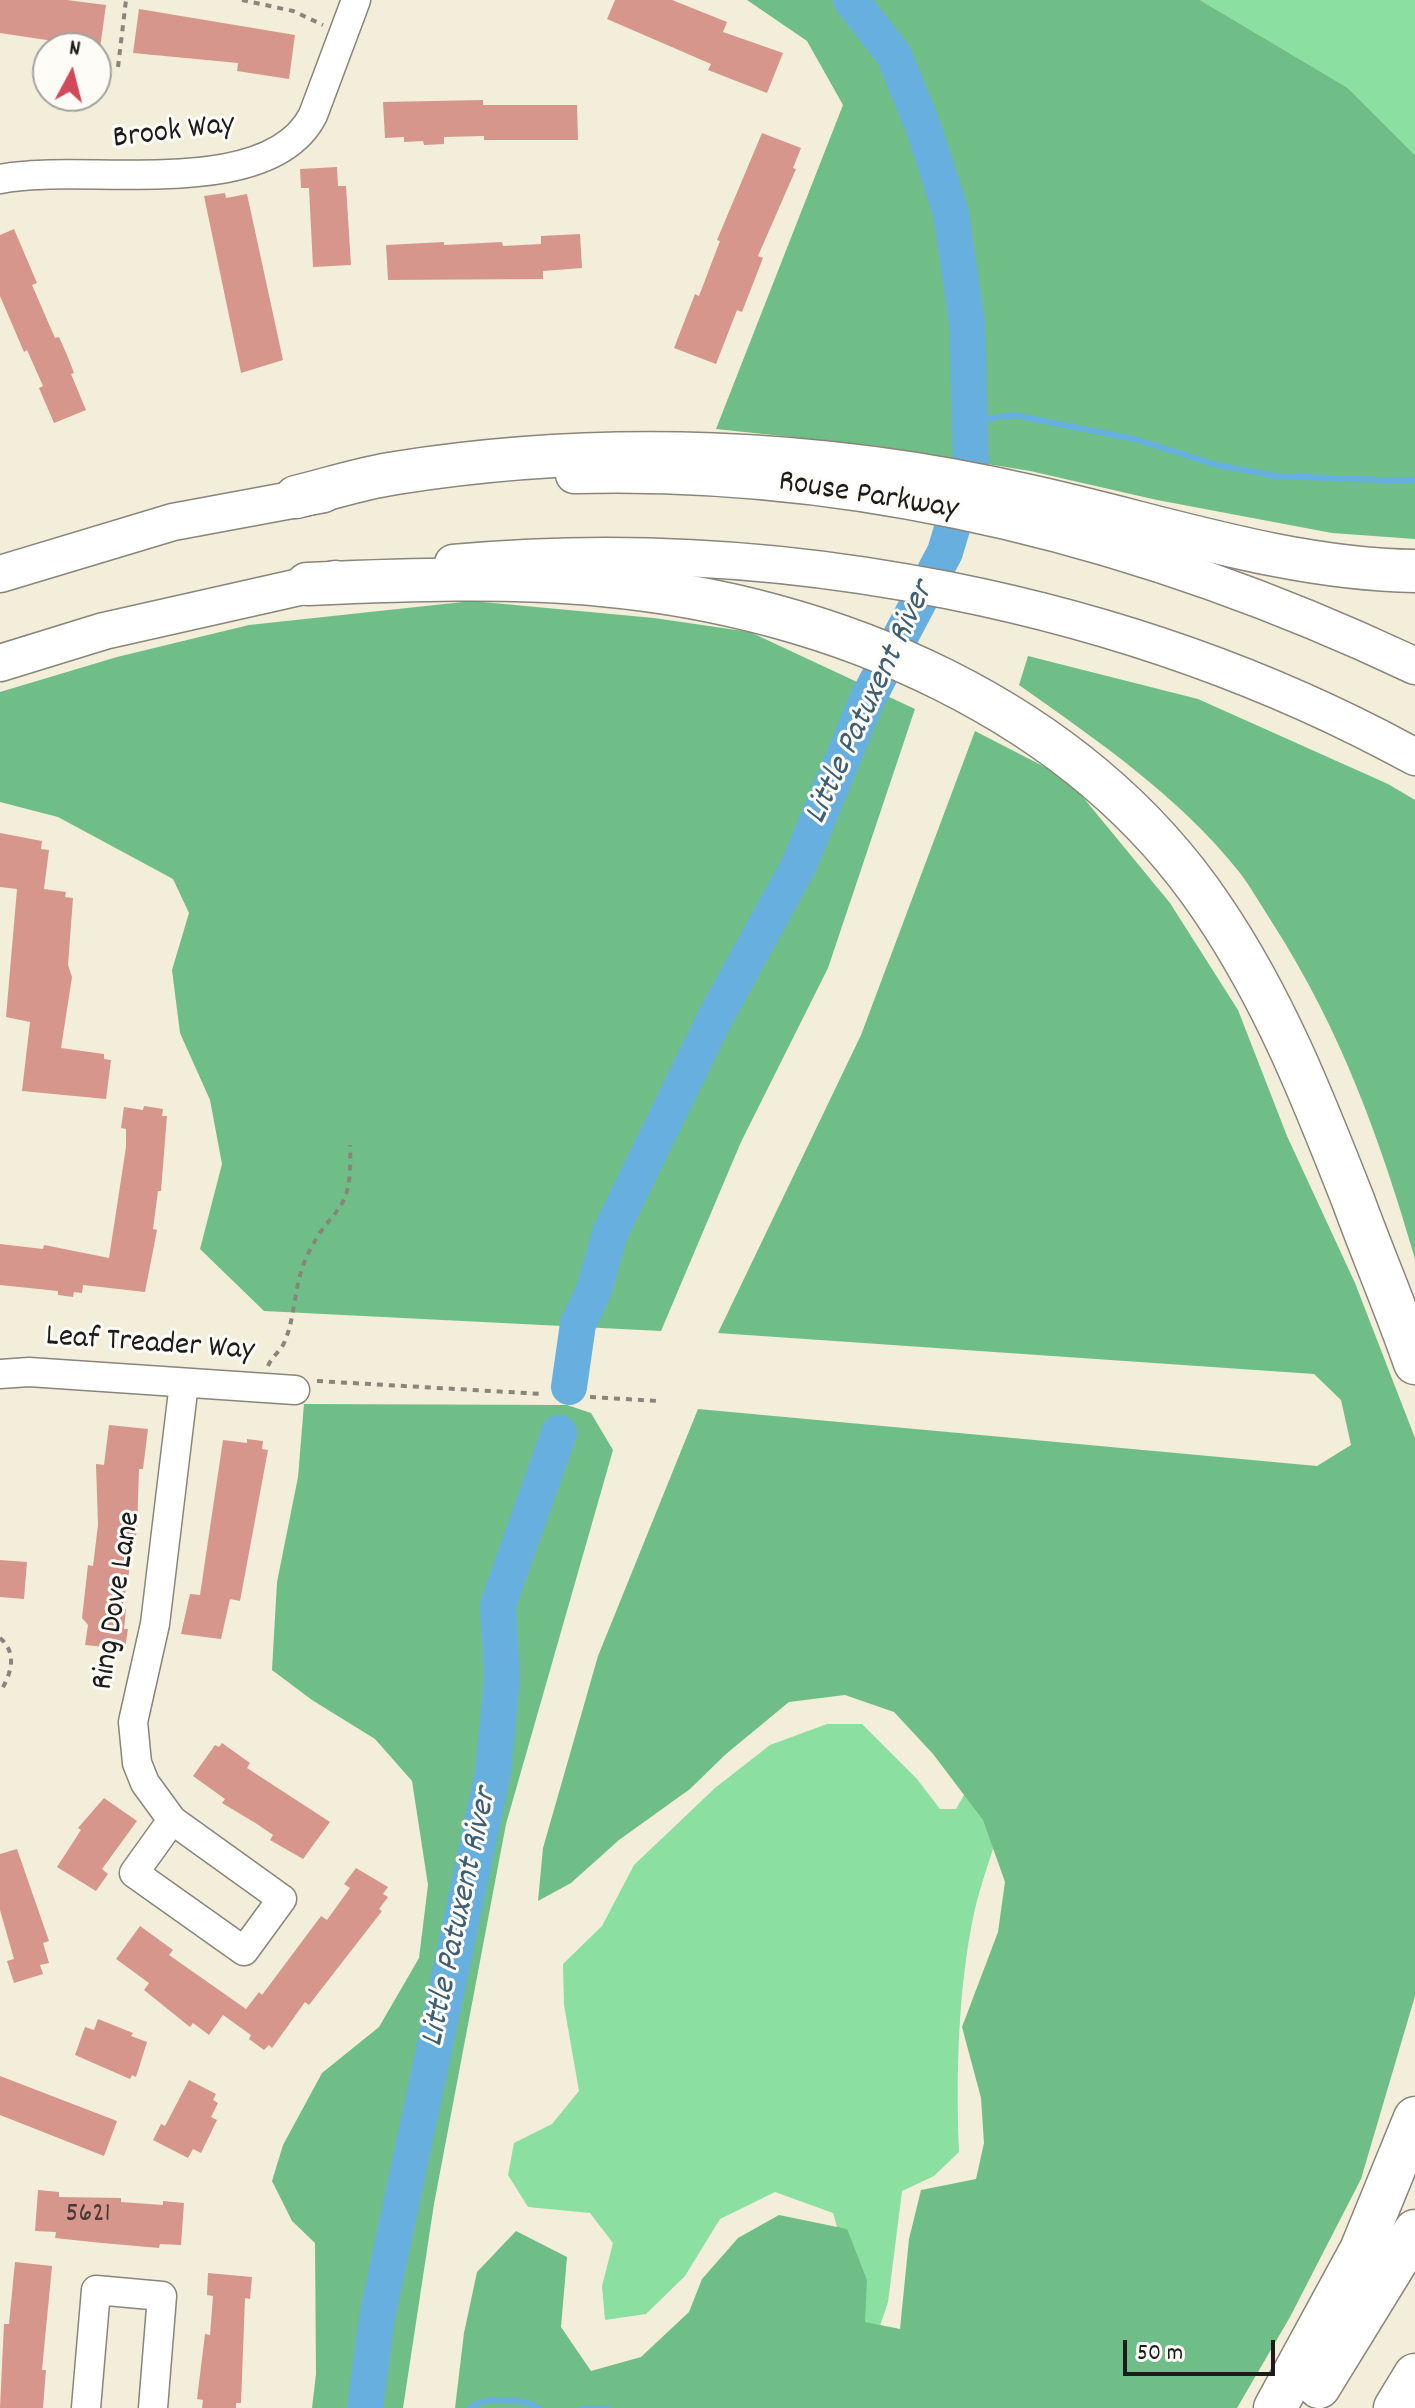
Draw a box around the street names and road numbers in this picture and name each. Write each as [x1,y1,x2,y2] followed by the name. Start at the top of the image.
[111,107,237,161] street label: Brook Way
[775,465,961,531] street label: Rouse Parkway
[44,1320,256,1372] street label: Leaf Treader Way
[86,1509,152,1693] street label: Ring Dove Lane

